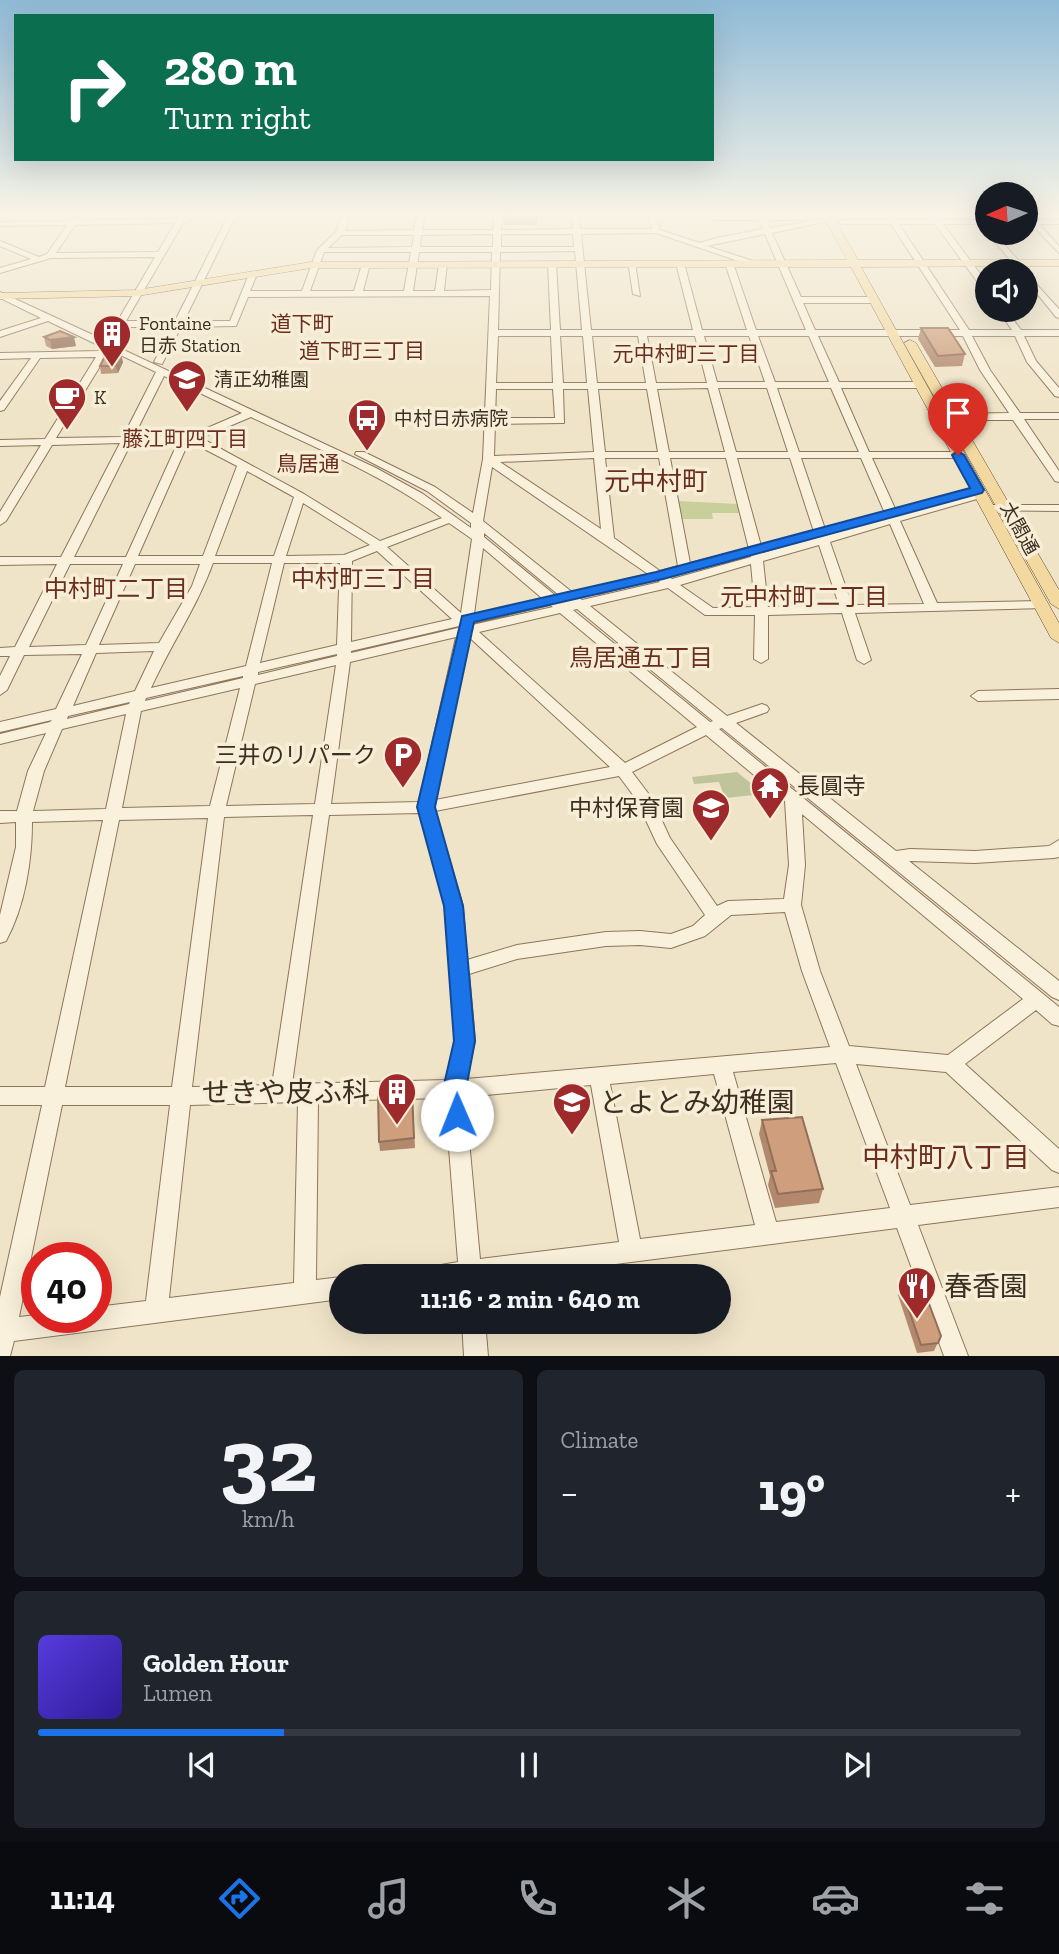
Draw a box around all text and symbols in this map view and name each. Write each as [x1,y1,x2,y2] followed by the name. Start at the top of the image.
[164,39,297,98] text: 280 m
[49,42,140,133] icon: right
[164,99,311,137] text: Turn right
[975,182,1038,245] north arrow
[975,182,1038,322] map controls
[975,259,1038,322] button: sound
[271,311,334,336] district label: 道下町
[139,312,241,357] place label: Fontaine 日赤 Station
[91,313,133,368] building icon: Fontaine 日赤 Station
[299,338,425,363] district label: 道下町三丁目
[613,341,760,366] district label: 元中村町三丁目
[166,358,208,413] school or university icon: 清正幼稚園
[214,368,309,391] place label: 清正幼稚園
[46,376,88,431] cafe icon: K
[928,383,988,455] pin
[94,386,107,409] place label: K
[939,394,977,432] icon: arrive
[346,397,388,452] bus stop icon: 中村日赤病院
[394,407,508,430] place label: 中村日赤病院
[122,426,248,451] district label: 藤江町四丁目
[277,451,340,476] district label: 鳥居通
[604,465,708,497] district label: 元中村町
[996,498,1043,559] street label: 太閤通
[291,564,435,593] district label: 中村町三丁目
[44,574,188,603] district label: 中村町二丁目
[720,582,888,611] district label: 元中村町二丁目
[569,643,713,672] district label: 鳥居通五丁目
[382,734,424,789] parking icon: 三井のリパーク
[215,741,376,769] place label: 三井のリパーク
[749,765,791,820] temple icon: 長圓寺
[797,772,866,800] place label: 長圓寺
[690,787,732,842] school or university icon: 中村保育園
[569,794,684,822] place label: 中村保育園
[376,1071,418,1126] building icon: せきや皮ふ科
[202,1076,370,1109] place label: せきや皮ふ科
[420,1078,494,1152] position arrow
[551,1081,593,1136] school or university icon: とよとみ幼稚園
[599,1086,795,1119] place label: とよとみ幼稚園
[862,1141,1030,1174] district label: 中村町八丁目
[21,1242,112,1333] speed limit sign: 40
[896,1265,938,1320] restaurant icon: 春香園
[944,1270,1028,1303] place label: 春香園
[420,1283,640,1315] text: 11:16 · 2 min · 640 m
[220,1405,317,1514] text: 32
[561,1426,638,1454] text: Climate
[758,1461,825,1523] text: 19°
[561,1470,578,1516] text: −
[1005,1470,1021,1516] text: +
[242,1505,295,1533] text: km/h
[143,1647,289,1679] text: Golden Hour
[143,1679,212,1707] text: Lumen
[183,1746,221,1784] icon: previous
[510,1746,548,1784] icon: pause
[838,1746,876,1784] icon: next
[215,1874,264,1923] icon: directions
[364,1874,413,1923] icon: music
[513,1874,562,1923] icon: phone
[662,1874,711,1923] icon: climate
[811,1874,860,1923] icon: car
[960,1874,1009,1923] icon: filters
[50,1879,115,1917] text: 11:14

